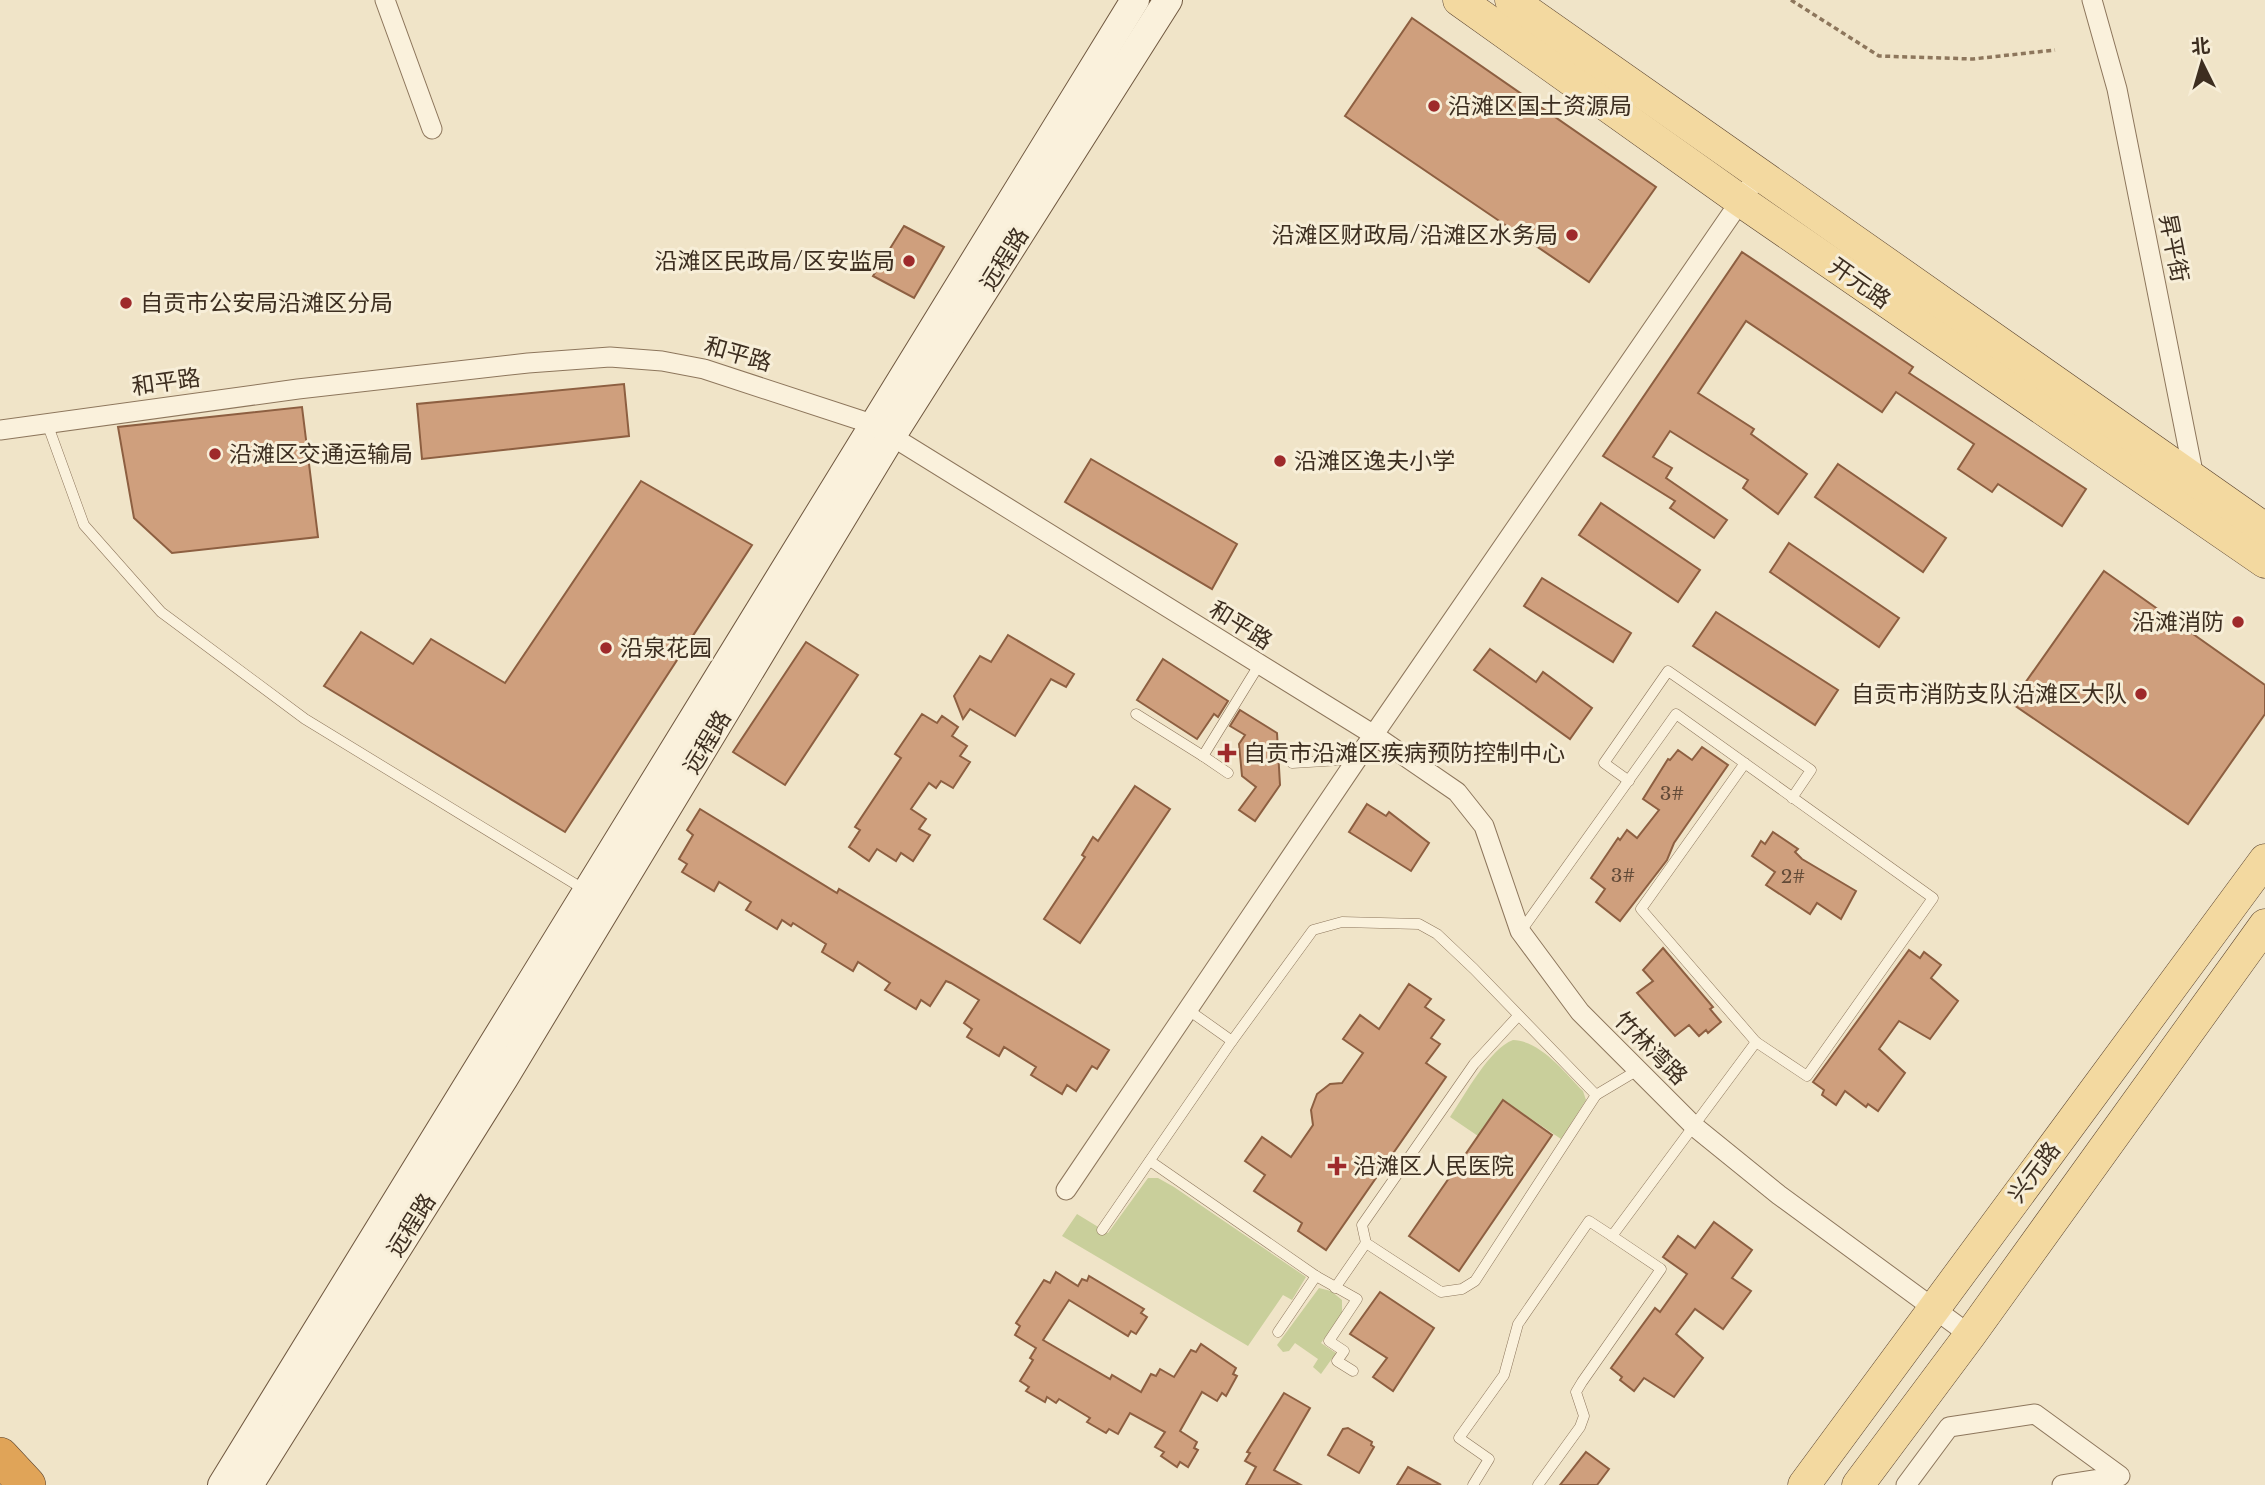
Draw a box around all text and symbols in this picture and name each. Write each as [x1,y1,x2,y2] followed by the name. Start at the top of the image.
[2167,28,2237,98] north arrow
[2190,34,2211,59] text: 北
[1448,92,1632,120] place label: 沿滩区国土资源局
[1426,98,1442,114] marker: 沿滩区国土资源局
[2154,211,2194,285] street label: 昇平街
[1271,221,1558,249] place label: 沿滩区财政局/沿滩区水务局
[974,222,1034,296] street label: 远程路
[1564,227,1580,243] marker: 沿滩区财政局/沿滩区水务局
[654,247,895,275] place label: 沿滩区民政局/区安监局
[1824,252,1896,314] street label: 开元路
[901,253,917,269] marker: 沿滩区民政局/区安监局
[140,289,393,317] place label: 自贡市公安局沿滩区分局
[118,295,134,311] marker: 自贡市公安局沿滩区分局
[701,331,775,377] street label: 和平路
[130,363,202,401] street label: 和平路
[229,440,413,468] place label: 沿滩区交通运输局
[207,446,223,462] marker: 沿滩区交通运输局
[1294,447,1455,475] place label: 沿滩区逸夫小学
[1272,453,1288,469] marker: 沿滩区逸夫小学
[1204,595,1278,655] street label: 和平路
[2132,608,2224,636] place label: 沿滩消防
[2230,614,2246,630] marker: 沿滩消防
[620,634,712,662] place label: 沿泉花园
[598,640,614,656] marker: 沿泉花园
[1851,680,2127,708] place label: 自贡市消防支队沿滩区大队
[2133,686,2149,702] marker: 自贡市消防支队沿滩区大队
[677,705,737,779] street label: 远程路
[1243,739,1565,767] place label: 自贡市沿滩区疾病预防控制中心
[1217,743,1237,763] marker: 自贡市沿滩区疾病预防控制中心
[1660,782,1684,805] house number: 3#
[1611,864,1635,887] house number: 3#
[1781,865,1805,888] house number: 2#
[1609,1006,1693,1090] street label: 竹林湾路
[2002,1136,2066,1208] street label: 兴元路
[1353,1152,1514,1180] place label: 沿滩区人民医院
[1327,1156,1347,1176] marker: 沿滩区人民医院
[381,1188,441,1262] street label: 远程路

